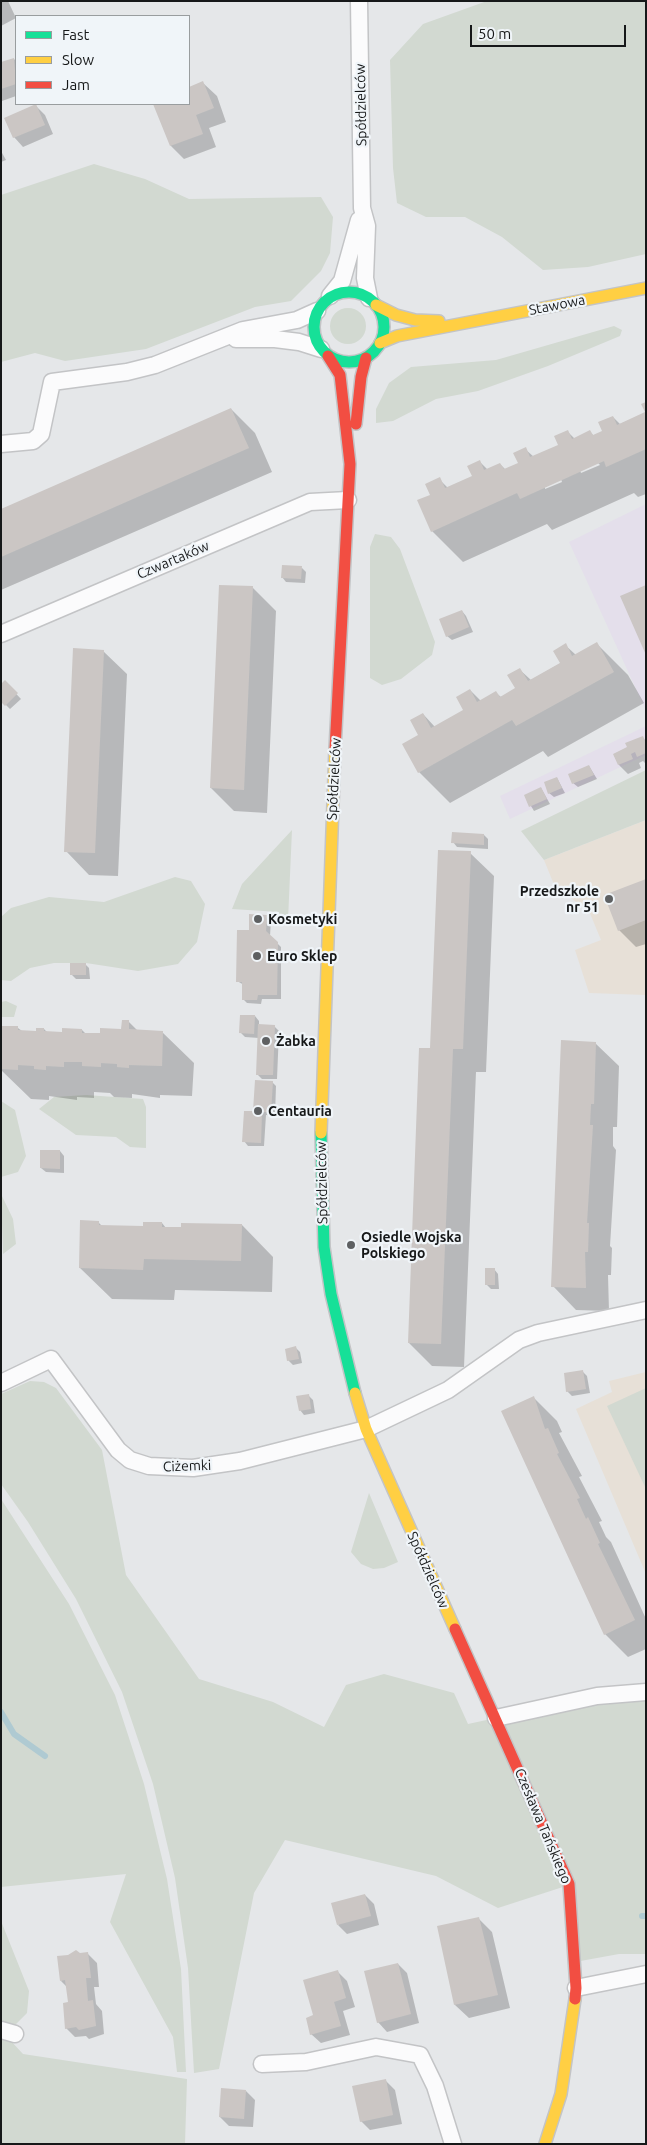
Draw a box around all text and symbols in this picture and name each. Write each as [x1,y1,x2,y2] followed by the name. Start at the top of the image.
[15,15,190,105] legend
[472,15,628,47] scale bar
[478,25,511,42] text: 50 m
[62,26,89,43] text: Fast
[62,51,94,68] text: Slow
[352,64,370,146] street label: Spółdzielców
[62,76,90,93] text: Jam
[527,291,587,319] street label: Stawowa
[134,537,212,583] street label: Czwartaków
[323,737,345,821] street label: Spółdzielców
[520,883,599,916] place label: Przedszkole nr 51
[603,893,615,905] marker: Przedszkole nr 51
[268,911,337,927] place label: Kosmetyki
[252,913,264,925] marker: Kosmetyki
[267,948,337,964] place label: Euro Sklep
[251,950,263,962] marker: Euro Sklep
[276,1033,316,1049] place label: Żabka
[260,1035,272,1047] marker: Żabka
[268,1103,332,1119] place label: Centauria
[252,1105,264,1117] marker: Centauria
[313,1142,331,1224] street label: Spółdzielców
[361,1229,462,1262] place label: Osiedle Wojska Polskiego
[345,1239,357,1251] marker: Osiedle Wojska Polskiego
[162,1457,212,1475] street label: Ciżemki
[404,1529,452,1611] street label: Spółdzielców
[511,1766,575,1886] street label: Czesława Tańskiego

